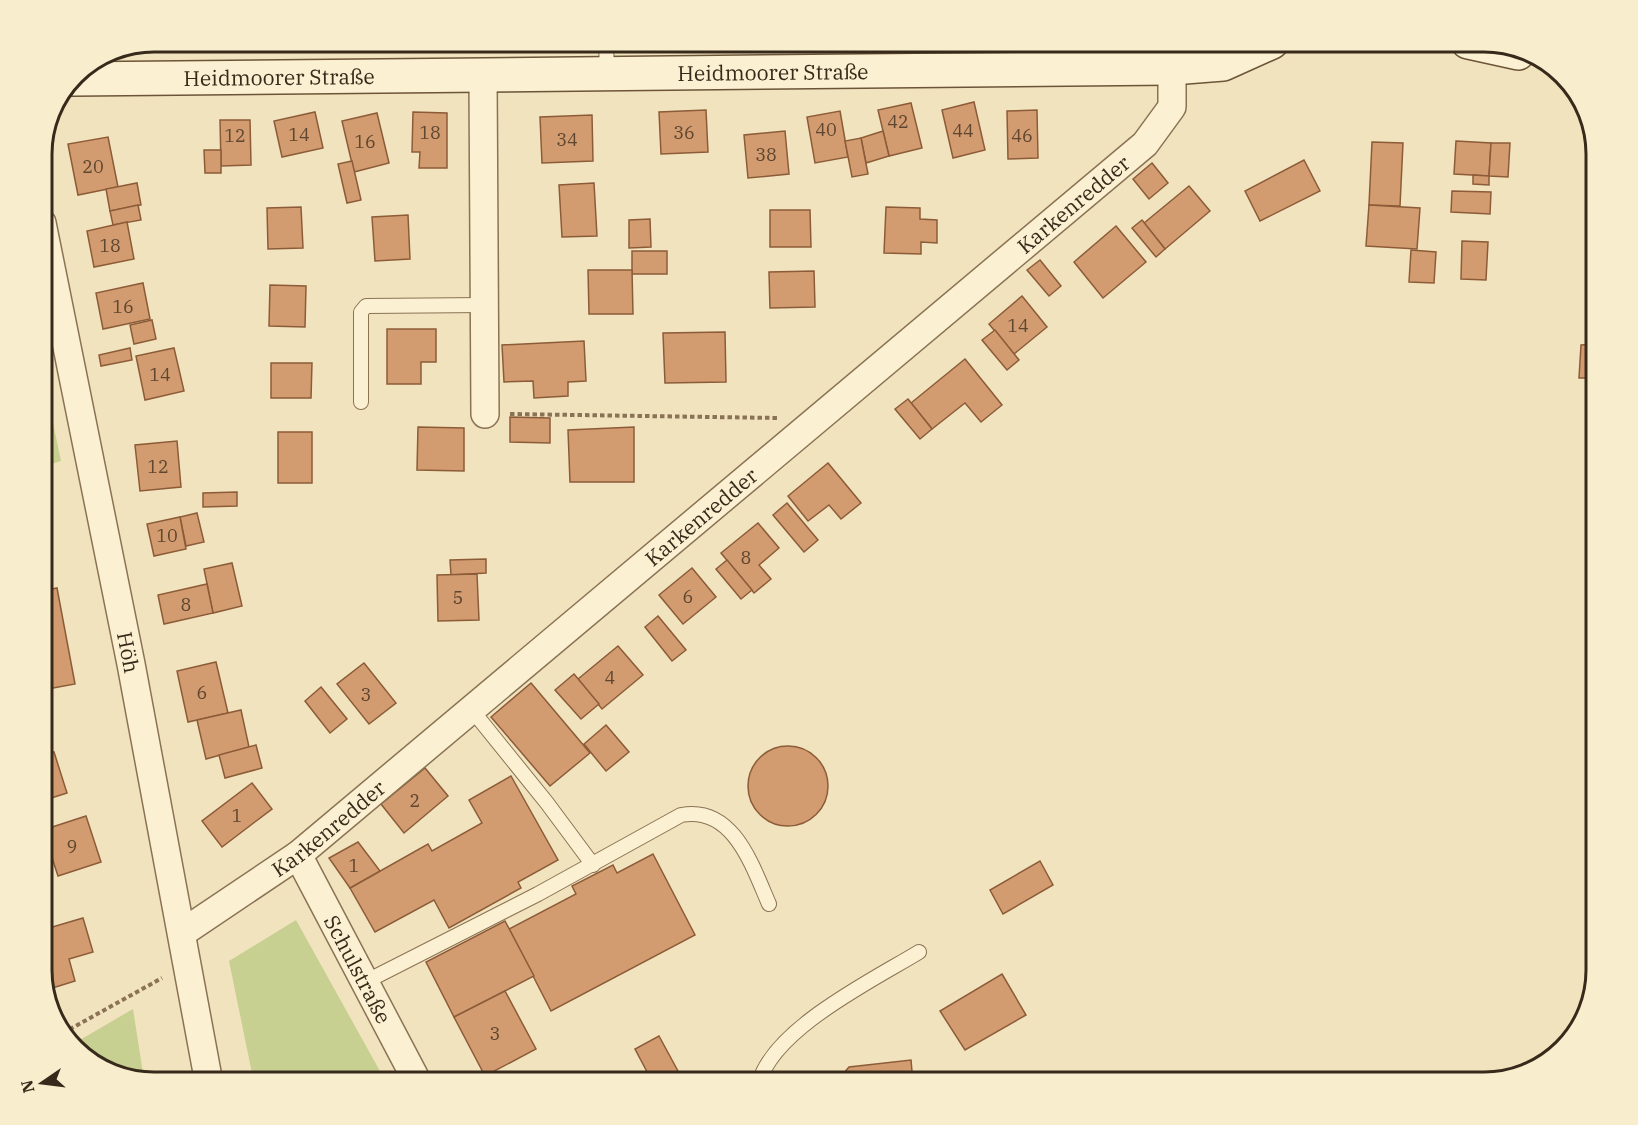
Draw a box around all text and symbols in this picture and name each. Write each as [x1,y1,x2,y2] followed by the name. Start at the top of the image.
[677,57,869,87] street label: Heidmoorer Straße
[183,62,375,92] street label: Heidmoorer Straße
[887,110,909,133] house number: 42
[815,118,837,141] house number: 40
[952,119,974,142] house number: 44
[419,121,441,144] house number: 18
[673,121,695,144] house number: 36
[288,123,310,146] house number: 14
[224,124,246,147] house number: 12
[1011,124,1033,147] house number: 46
[556,128,578,151] house number: 34
[354,130,376,153] house number: 16
[755,143,777,166] house number: 38
[1011,148,1136,260] street label: Karkenredder
[82,155,104,178] house number: 20
[99,234,121,257] house number: 18
[112,295,134,318] house number: 16
[1007,314,1029,337] house number: 14
[149,363,171,386] house number: 14
[147,455,169,478] house number: 12
[639,461,764,572] street label: Karkenredder
[156,524,178,547] house number: 10
[741,546,751,569] house number: 8
[683,585,693,608] house number: 6
[453,586,463,609] house number: 5
[181,593,191,616] house number: 8
[111,629,146,675] street label: Höh
[605,666,615,689] house number: 4
[197,681,207,704] house number: 6
[361,683,371,706] house number: 3
[266,773,392,883] street label: Karkenredder
[410,789,420,812] house number: 2
[232,804,242,827] house number: 1
[67,835,77,858] house number: 9
[349,854,359,877] house number: 1
[318,910,398,1028] street label: Schulstraße
[490,1022,500,1045] house number: 3
[12,1053,72,1113] north arrow
[16,1078,39,1095] text: N

